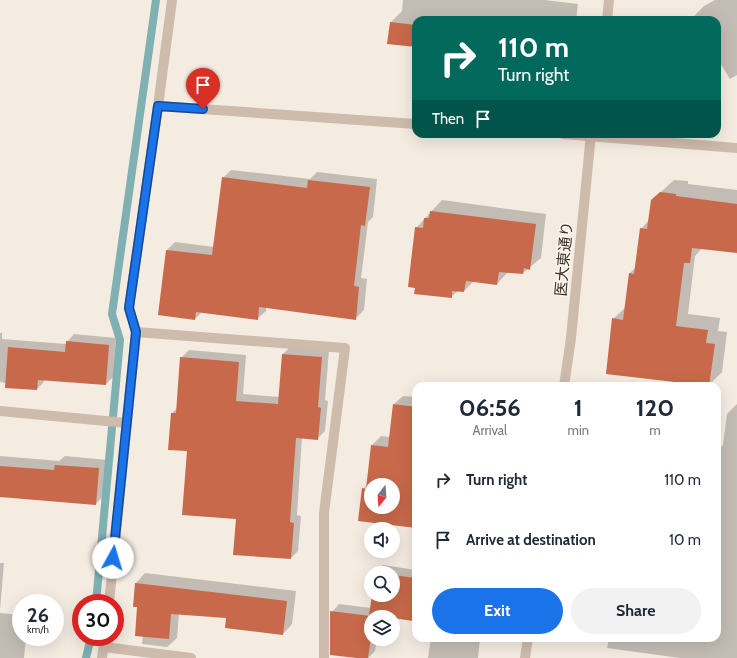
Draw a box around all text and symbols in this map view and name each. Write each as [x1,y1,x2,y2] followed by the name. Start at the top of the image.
[498,30,569,64] text: 110 m
[432,32,484,84] icon: right
[498,64,569,86] text: Turn right
[186,68,220,109] pin
[192,74,214,96] icon: arrive
[472,108,494,130] icon: arrive
[432,110,464,128] text: Then
[552,221,576,297] street label: 医大東通り
[459,393,521,422] text: 06:56
[574,393,583,422] text: 1
[636,393,674,422] text: 120
[472,422,507,438] text: Arrival
[568,422,589,438] text: min
[649,422,661,438] text: m
[432,469,454,491] icon: right
[466,471,527,489] text: Turn right
[664,471,701,489] text: 110 m
[364,478,400,514] north arrow
[364,478,400,646] map controls
[364,522,400,558] button: sound
[432,529,454,551] icon: arrive
[466,531,596,549] text: Arrive at destination
[669,531,701,549] text: 10 m
[92,537,134,579] position arrow
[364,566,400,602] button: search
[432,588,563,634] button: Exit
[571,588,701,634] button: Share
[72,594,124,646] speed limit sign: 30
[27,603,49,627] text: 26
[364,610,400,646] button: layers
[27,623,49,636] text: km/h

